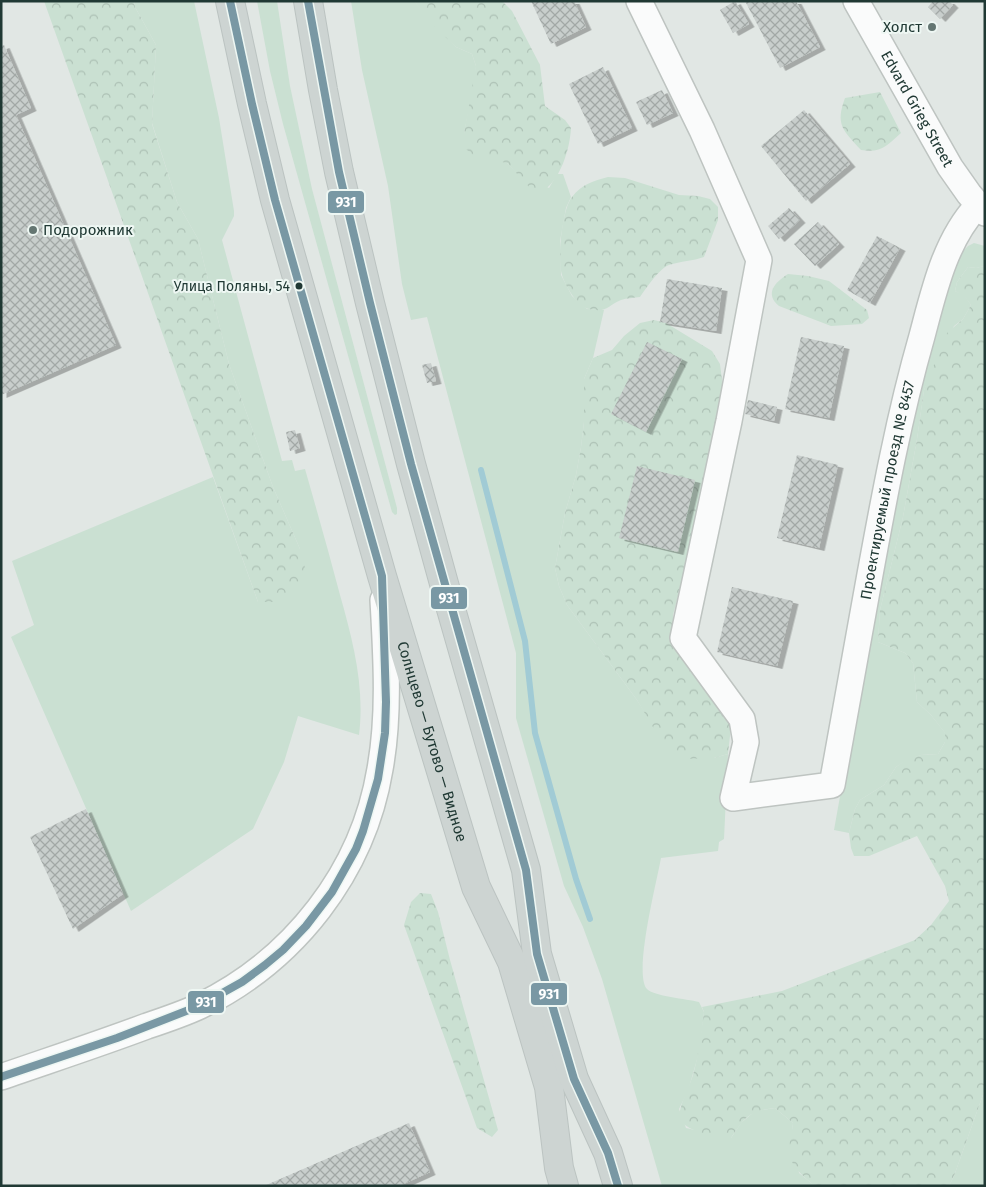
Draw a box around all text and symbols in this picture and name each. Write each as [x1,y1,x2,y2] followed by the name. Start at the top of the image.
[883,18,922,36] place label: Холст
[926,21,938,33] marker: Холст
[877,48,957,171] street label: Edvard Grieg Street
[327,190,365,214] line badge: 931
[335,194,357,211] text: 931
[43,221,133,239] place label: Подорожник
[27,224,39,236] marker: Подорожник
[174,278,291,295] place label: Улица Поляны, 54
[294,281,304,291] marker: Улица Поляны, 54
[857,379,919,601] street label: Проектируемый проезд № 8457
[430,586,468,610] line badge: 931
[438,590,460,607] text: 931
[393,639,471,844] street label: Солнцево — Бутово — Видное
[530,982,568,1006] line badge: 931
[538,986,560,1003] text: 931
[187,990,225,1014] line badge: 931
[195,994,217,1011] text: 931

